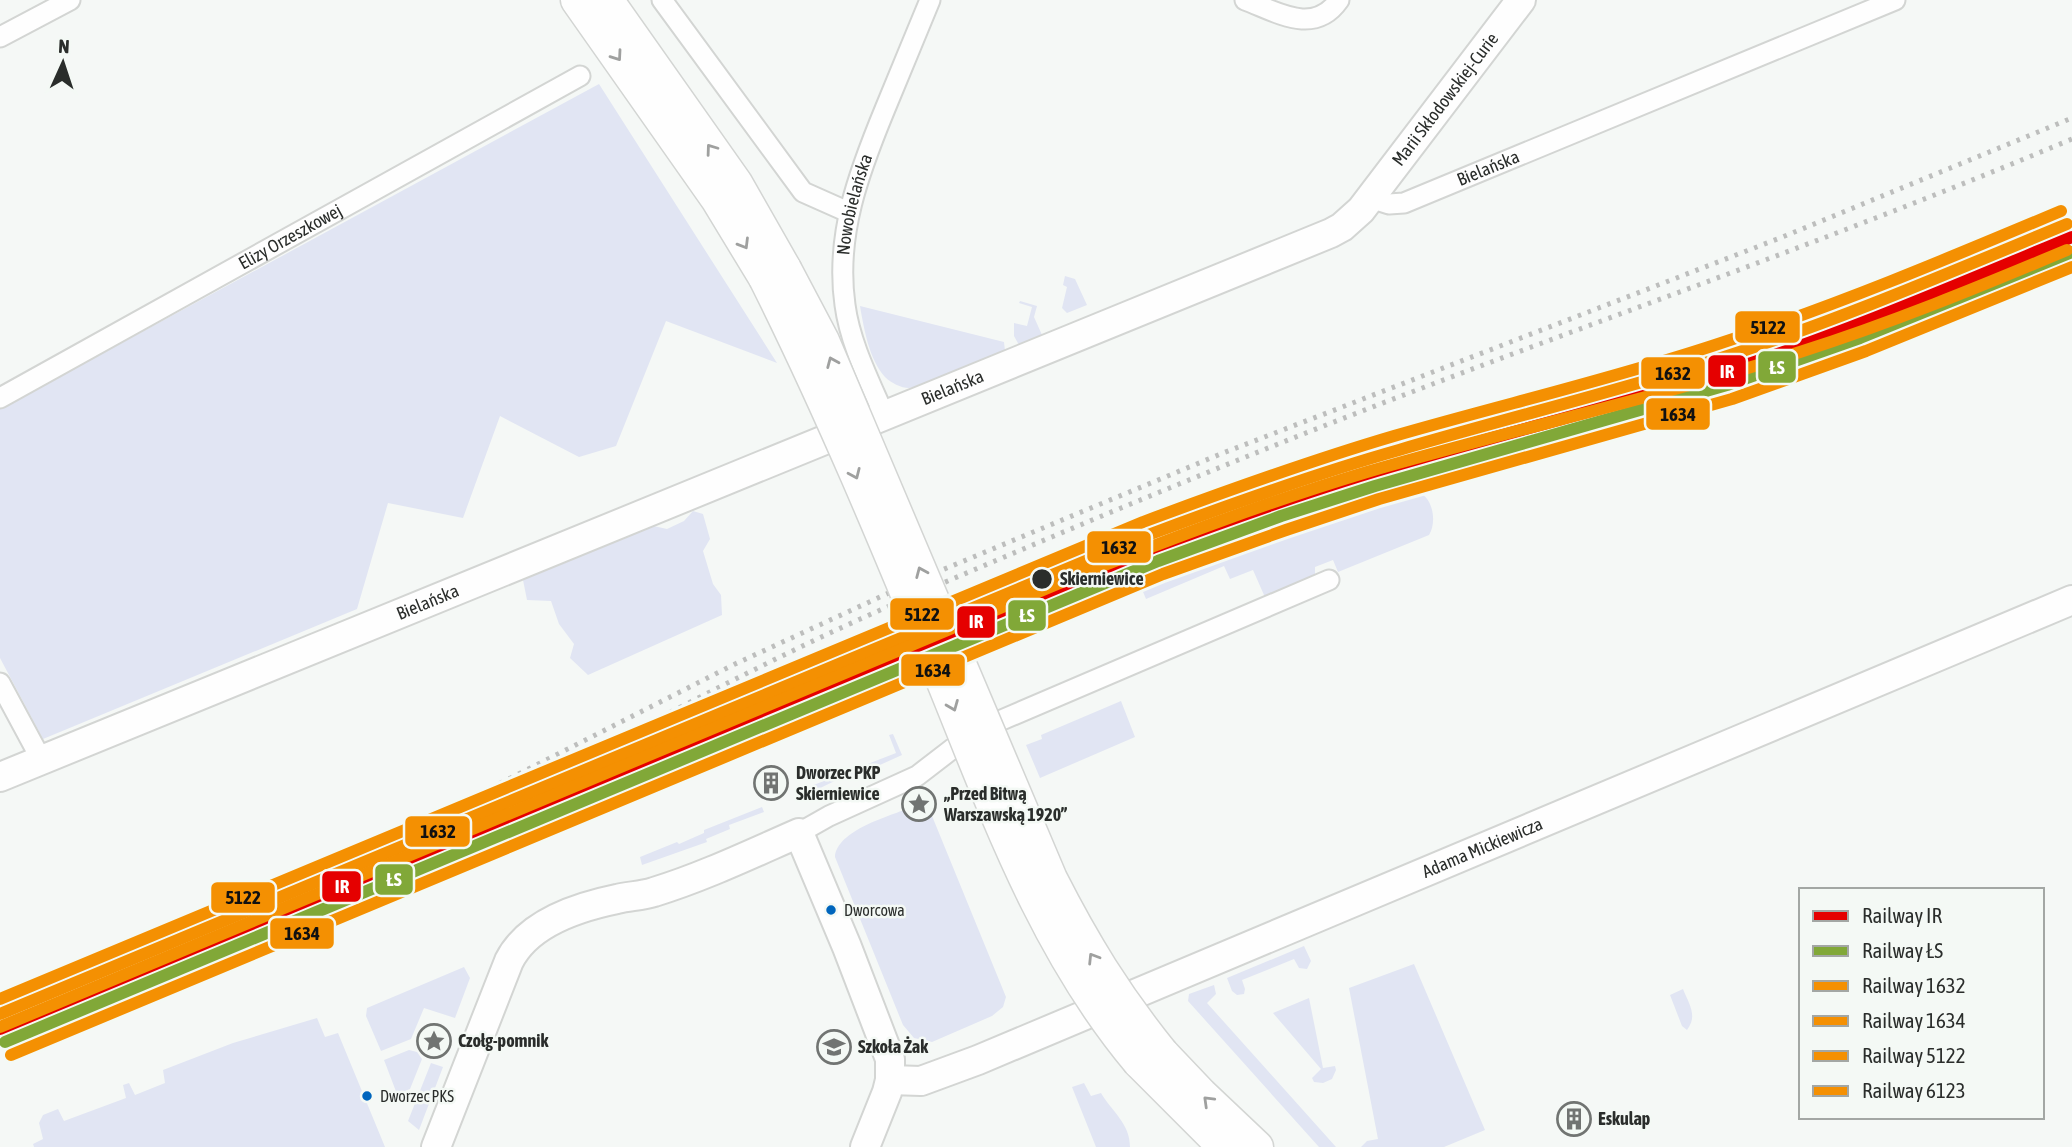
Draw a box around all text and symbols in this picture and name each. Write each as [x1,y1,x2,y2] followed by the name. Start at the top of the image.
[28,28,98,98] north arrow
[1388,28,1502,170] street label: Marii Skłodowskiej-Curie
[58,35,70,57] text: N
[609,48,621,61] one-way arrow
[707,144,719,156] one-way arrow
[1454,146,1522,190] street label: Bielańska
[832,151,876,256] street label: Nowobielańska
[235,199,345,273] street label: Elizy Orzeszkowej
[736,236,749,249] one-way arrow
[1734,310,1801,344] line badge: 5122
[1750,316,1786,338] text: 5122
[1757,350,1797,384] line badge: ŁS
[1707,354,1747,388] line badge: IR
[1640,356,1706,390] line badge: 1632
[1769,356,1785,378] text: ŁS
[826,357,840,370] one-way arrow
[1720,360,1735,382] text: IR
[1655,362,1691,384] text: 1632
[918,365,987,409] street label: Bielańska
[1645,397,1711,431] line badge: 1634
[1660,403,1696,425] text: 1634
[847,467,861,479] one-way arrow
[1086,530,1152,564] line badge: 1632
[1101,536,1137,558] text: 1632
[915,566,929,579] one-way arrow
[1030,567,1054,591] marker: Skierniewice
[1060,568,1144,589] place label: Skierniewice
[393,580,462,624] street label: Bielańska
[889,597,955,631] line badge: 5122
[1007,599,1047,632] line badge: ŁS
[904,603,940,625] text: 5122
[1019,604,1035,626] text: ŁS
[956,605,996,639] line badge: IR
[969,610,984,632] text: IR
[900,653,966,687] line badge: 1634
[915,659,951,681] text: 1634
[944,699,958,711] one-way arrow
[796,762,881,804] place label: Dworzec PKP Skierniewice
[752,764,790,802] building icon: Dworzec PKP Skierniewice
[943,783,1068,825] place label: „Przed Bitwą Warszawską 1920”
[900,785,938,823] place icon: „Przed Bitwą Warszawską 1920”
[1419,813,1546,882] street label: Adama Mickiewicza
[404,815,471,848] line badge: 1632
[420,820,456,842] text: 1632
[374,863,414,896] line badge: ŁS
[386,868,402,890] text: ŁS
[321,870,362,903] line badge: IR
[335,875,350,897] text: IR
[210,881,276,914] line badge: 5122
[225,886,261,908] text: 5122
[1799,888,2044,1119] legend
[844,901,905,919] place label: Dworcowa
[824,903,838,917] marker: Dworcowa
[1862,903,1942,927] text: Railway IR
[269,917,335,950] line badge: 1634
[284,922,320,944] text: 1634
[1862,938,1943,962] text: Railway ŁS
[1089,953,1102,966] one-way arrow
[1862,973,1966,997] text: Railway 1632
[1862,1008,1966,1032] text: Railway 1634
[415,1022,453,1060] place icon: Czołg-pomnik
[815,1028,853,1066] school or university icon: Szkoła Żak
[458,1030,549,1051] place label: Czołg-pomnik
[858,1036,929,1057] place label: Szkoła Żak
[1862,1043,1966,1067] text: Railway 5122
[1862,1078,1966,1102] text: Railway 6123
[380,1087,454,1105] place label: Dworzec PKS
[360,1089,374,1103] marker: Dworzec PKS
[1204,1097,1217,1110] one-way arrow
[1555,1100,1593,1138] building icon: Eskulap
[1598,1108,1650,1129] place label: Eskulap

